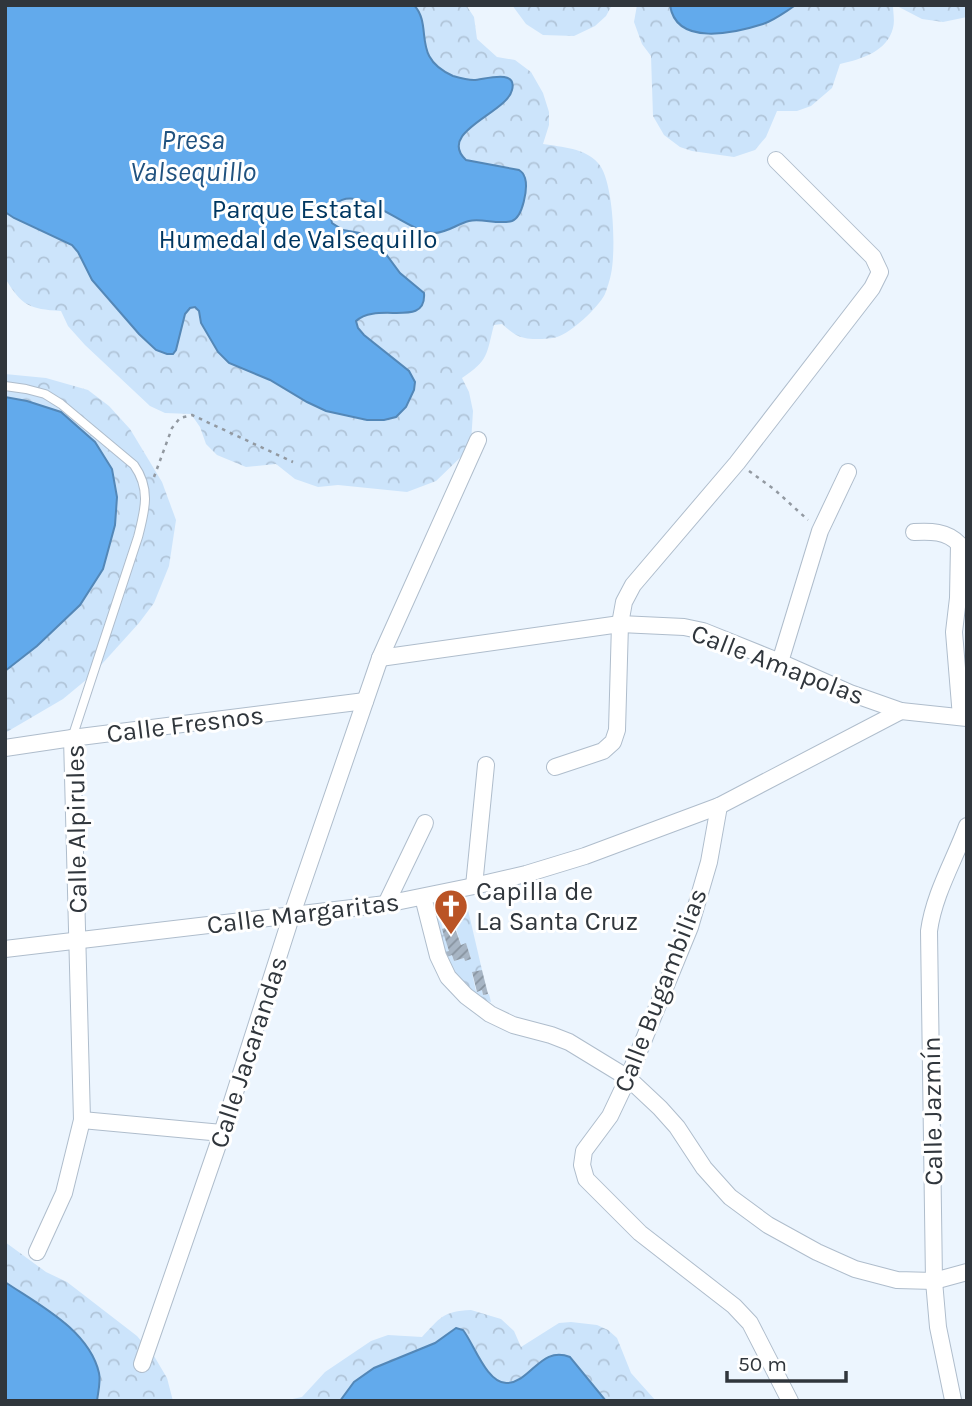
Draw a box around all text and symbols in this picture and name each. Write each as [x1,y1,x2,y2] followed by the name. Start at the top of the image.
[130,123,256,188] water label: Presa Valsequillo
[159,194,437,255] park label: Parque Estatal Humedal de Valsequillo
[687,617,869,712] street label: Calle Amapolas
[105,699,265,750] street label: Calle Fresnos
[60,744,93,914] street label: Calle Alpirules
[476,876,638,937] place label: Capilla de La Santa Cruz
[607,884,714,1096] street label: Calle Bugambilias
[205,886,401,941] street label: Calle Margaritas
[432,887,470,936] church icon: Capilla de La Santa Cruz
[203,952,294,1152] street label: Calle Jacarandas
[916,1036,949,1186] street label: Calle Jazmín
[727,1340,846,1384] scale bar
[738,1352,787,1376] text: 50 m

